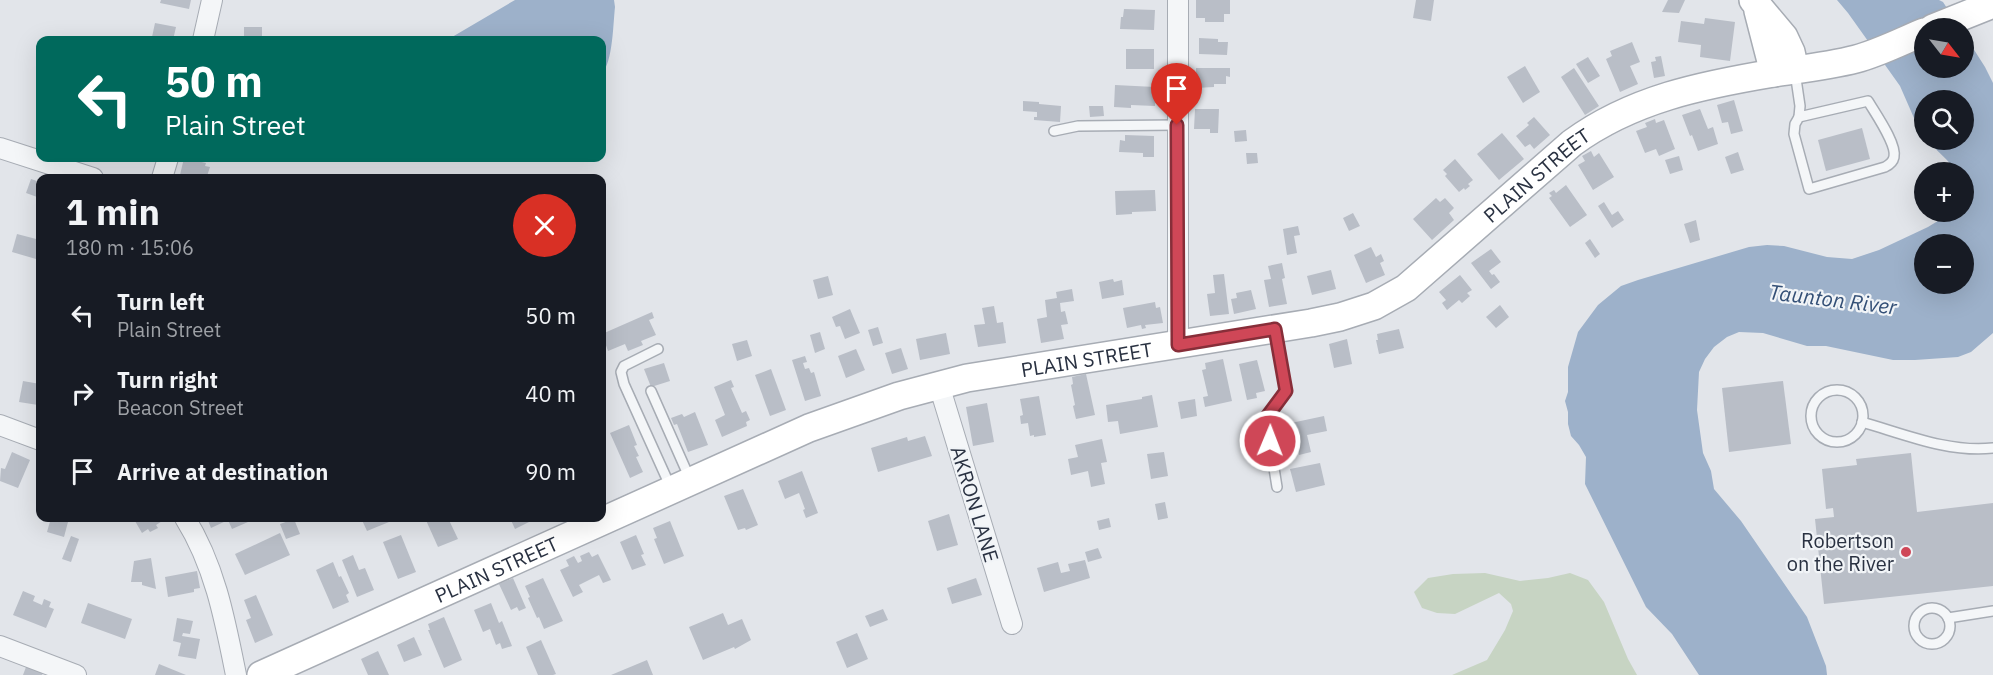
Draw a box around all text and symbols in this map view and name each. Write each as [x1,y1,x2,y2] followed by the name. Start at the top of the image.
[1914,18,1974,78] north arrow
[1914,18,1974,294] map controls
[165,54,263,109] text: 50 m
[66,60,144,138] icon: left
[1151,63,1202,125] pin
[1160,72,1193,105] icon: arrive
[1914,90,1974,150] button: search
[165,107,306,142] text: Plain Street
[1477,121,1595,228] street label: PLAIN STREET
[1914,162,1974,222] button: +
[66,188,160,235] text: 1 min
[513,194,576,257] button: close
[66,234,194,261] text: 180 m · 15:06
[1914,234,1974,294] button: −
[1768,277,1900,321] water label: Taunton River
[117,287,205,316] text: Turn left
[66,299,99,332] icon: left
[525,301,576,330] text: 50 m
[117,316,221,343] text: Plain Street
[1019,335,1154,383] street label: PLAIN STREET
[117,365,218,394] text: Turn right
[66,377,99,410] icon: right
[525,379,576,408] text: 40 m
[117,394,244,421] text: Beacon Street
[1238,409,1302,473] position arrow
[945,443,1005,565] street label: AKRON LANE
[66,455,99,488] icon: arrive
[117,457,328,486] text: Arrive at destination
[525,457,576,486] text: 90 m
[1787,527,1894,577] place label: Robertson on the River
[430,529,562,609] street label: PLAIN STREET
[1899,545,1913,559] marker: Robertson on the River

